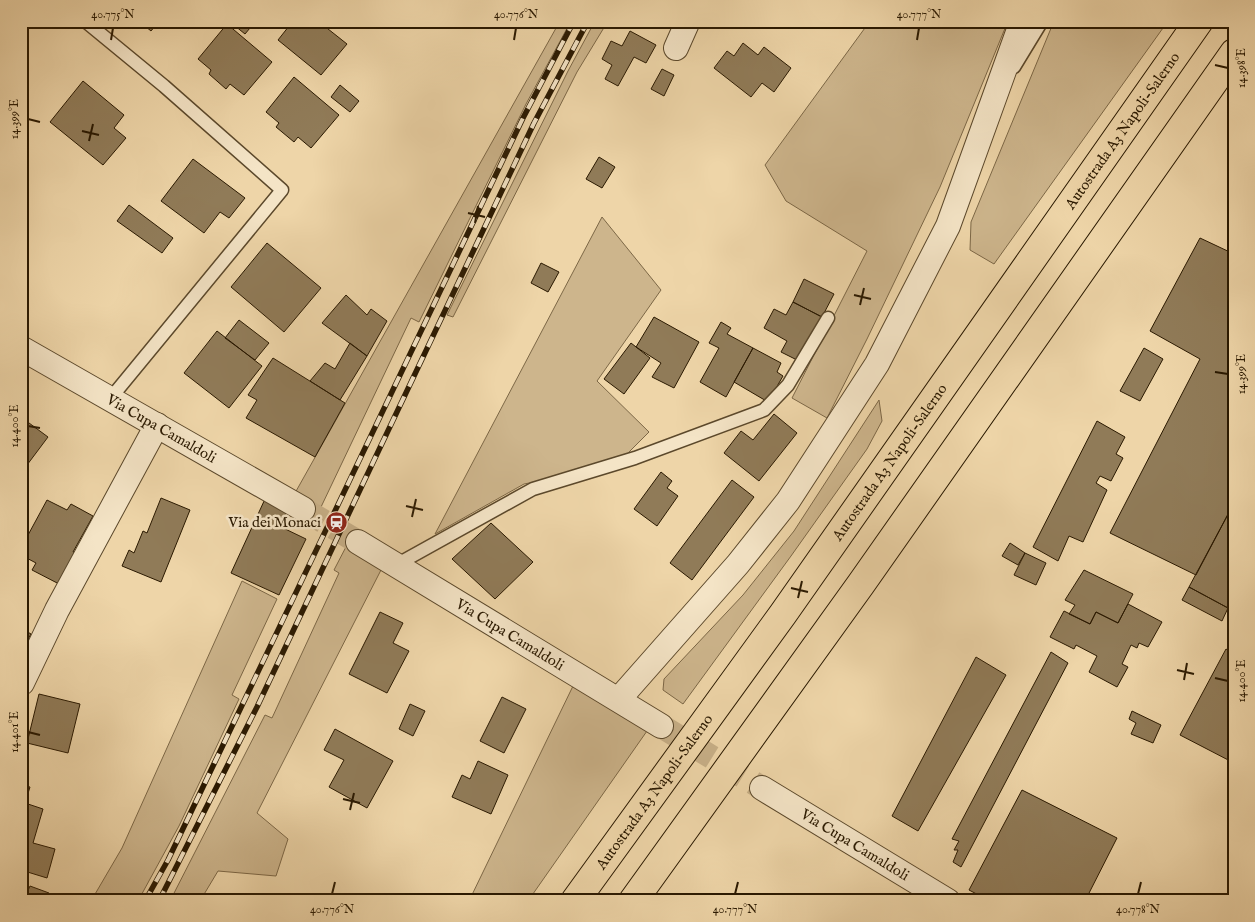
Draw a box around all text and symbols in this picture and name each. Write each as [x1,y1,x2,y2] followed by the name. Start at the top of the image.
[91,7,135,22] text: 40.775°N
[494,7,539,22] text: 40.776°N
[897,7,942,22] text: 40.777°N
[1234,48,1249,88] text: 14.398°E
[1060,49,1184,214] street label: Autostrada A3 Napoli-Salerno
[7,99,22,139] text: 14.399°E
[1234,354,1249,394] text: 14.399°E
[828,380,952,545] street label: Autostrada A3 Napoli-Salerno
[102,389,220,468] street label: Via Cupa Camaldoli
[7,404,22,448] text: 14.400°E
[325,510,349,534] station icon: Via dei Monaci
[227,513,321,532] place label: Via dei Monaci
[451,594,568,675] street label: Via Cupa Camaldoli
[1234,659,1249,703] text: 14.400°E
[7,711,22,753] text: 14.401°E
[591,711,717,874] street label: Autostrada A3 Napoli-Salerno
[796,804,913,885] street label: Via Cupa Camaldoli
[310,902,355,917] text: 40.776°N
[713,902,758,917] text: 40.777°N
[1116,902,1161,917] text: 40.778°N

